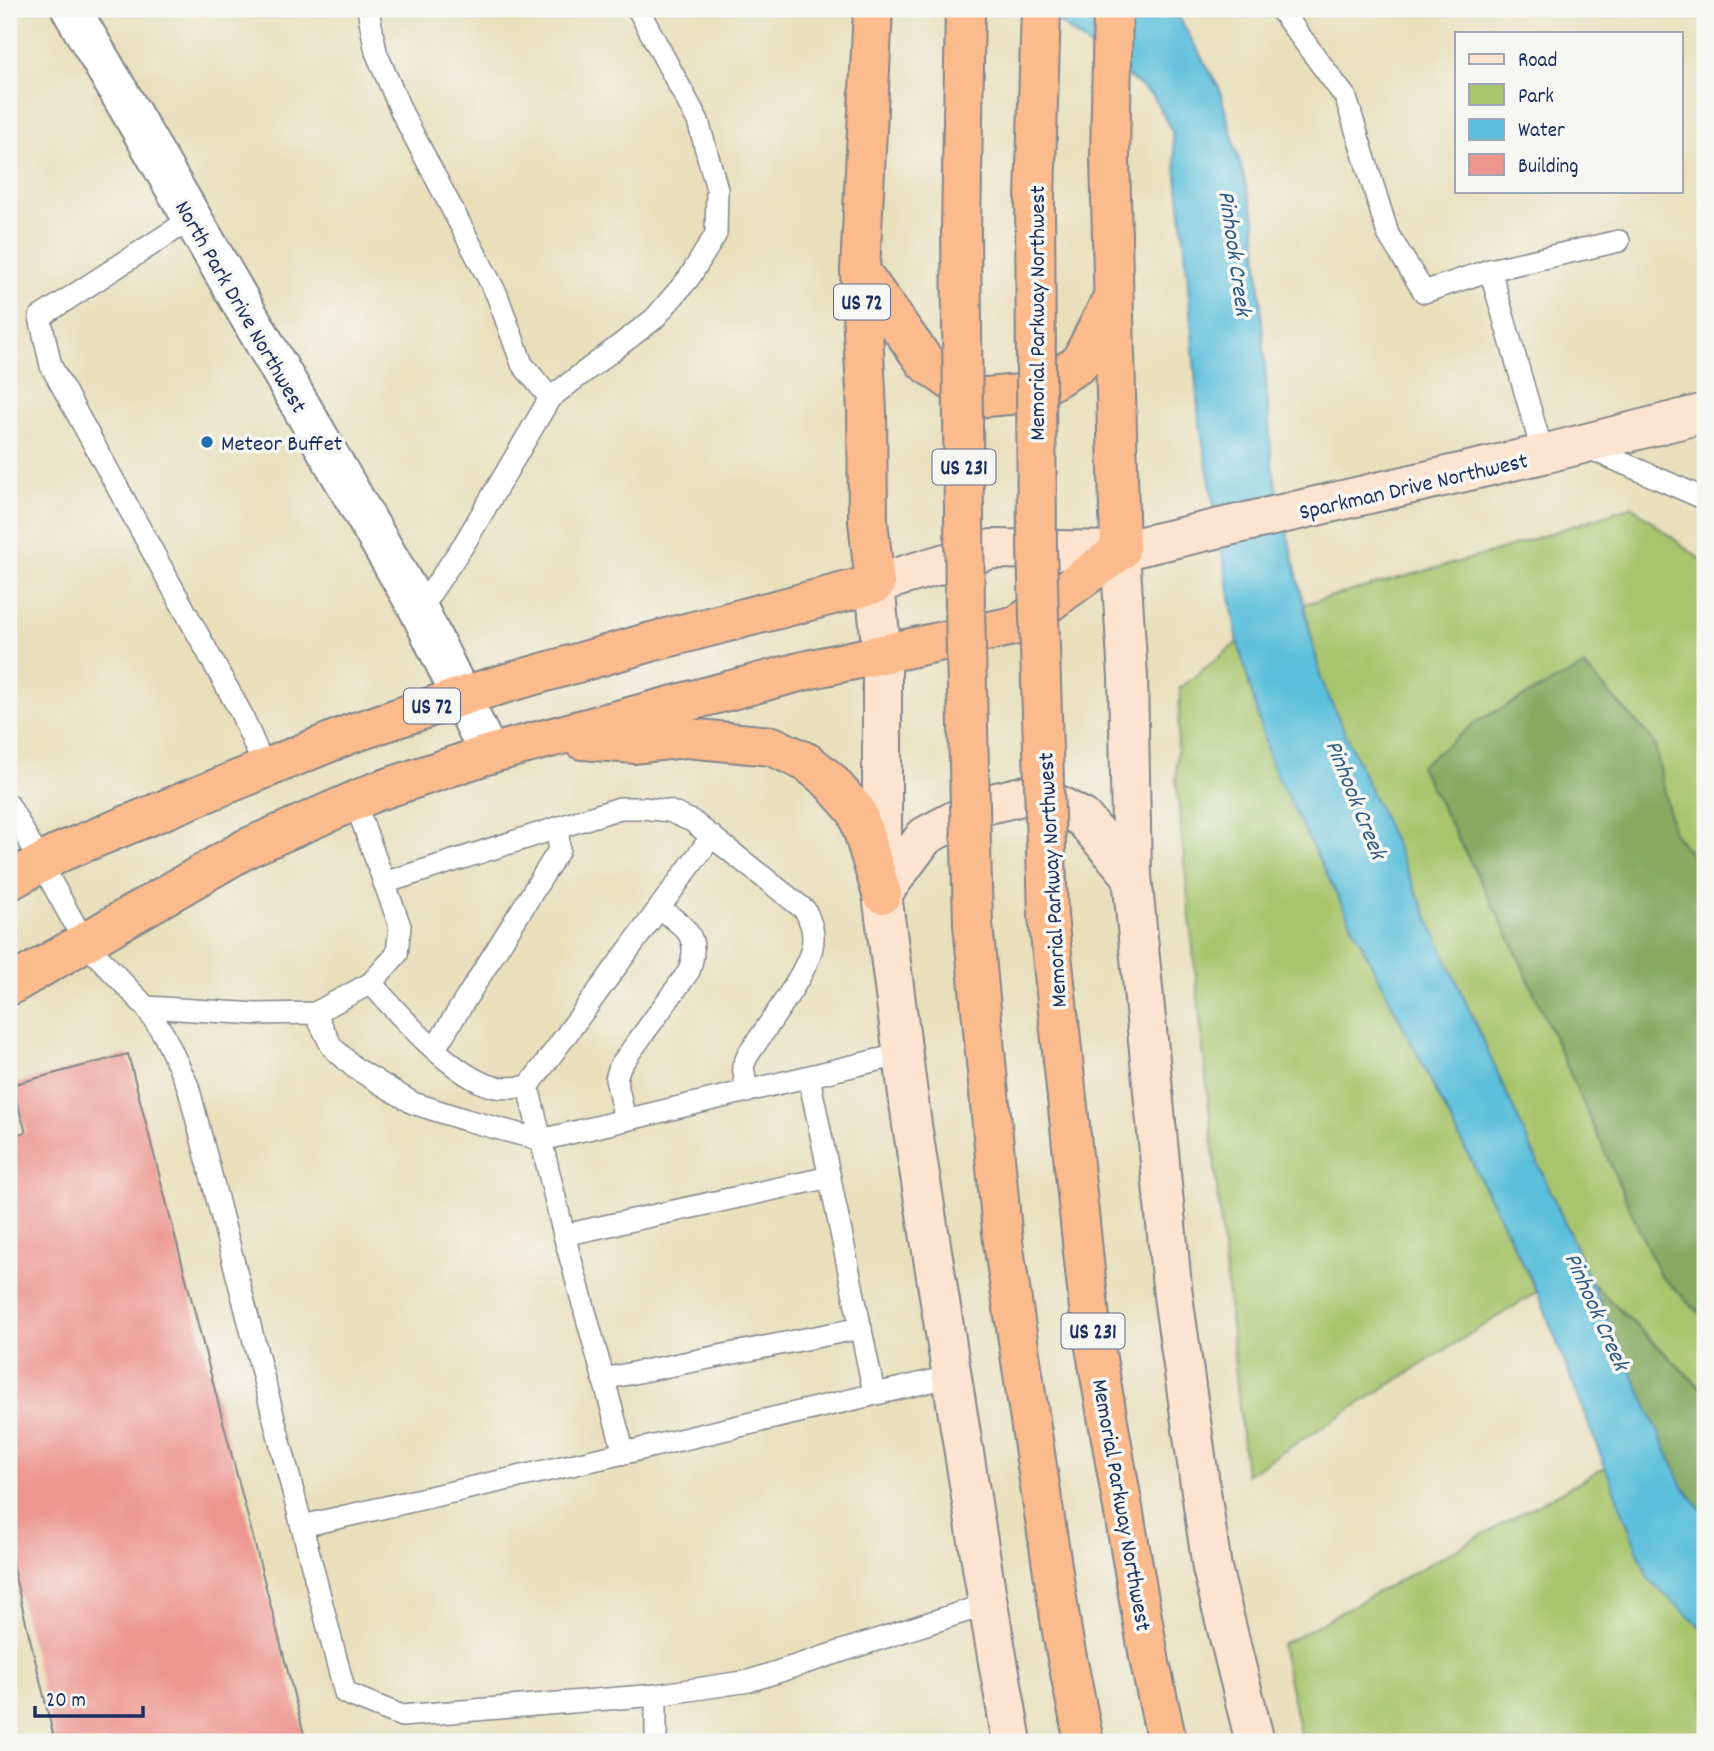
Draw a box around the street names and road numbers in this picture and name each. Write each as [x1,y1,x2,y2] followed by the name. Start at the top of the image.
[1023,185,1056,441] street label: Memorial Parkway Northwest
[164,195,313,420] street label: North Park Drive Northwest
[834,284,890,320] road number: US 72
[1296,446,1531,531] street label: Sparkman Drive Northwest
[932,449,996,484] road number: US 231
[404,688,460,724] road number: US 72
[1031,751,1078,1008] street label: Memorial Parkway Northwest
[1062,1314,1124,1348] road number: US 231
[1081,1377,1158,1634] street label: Memorial Parkway Northwest

